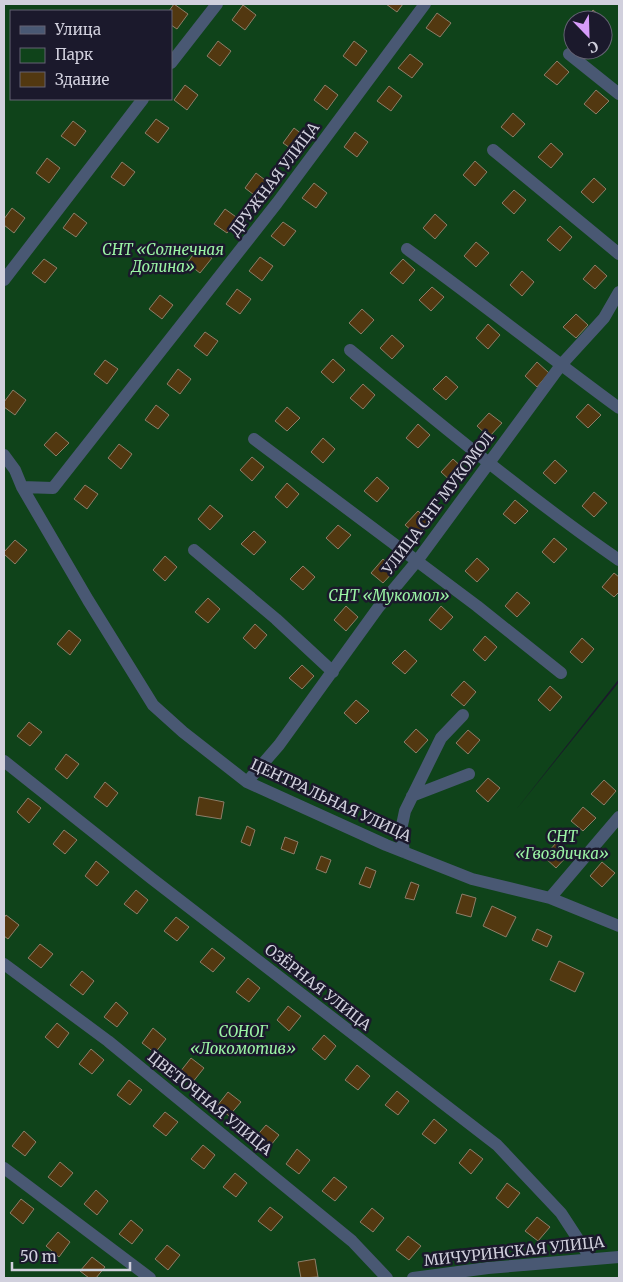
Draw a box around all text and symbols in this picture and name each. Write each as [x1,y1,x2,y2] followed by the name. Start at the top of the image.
[10,10,172,100] legend
[563,10,613,60] north arrow
[54,20,101,39] text: Улица
[585,37,601,57] text: С
[55,45,94,64] text: Парк
[55,70,109,89] text: Здание
[225,118,323,240] street label: ДРУЖНАЯ УЛИЦА
[102,240,224,276] park label: СНТ «Солнечная Долина»
[378,428,498,579] street label: УЛИЦА СНГ МУКОМОЛ
[328,586,450,605] park label: СНТ «Мукомол»
[247,754,415,846] street label: ЦЕНТРАЛЬНАЯ УЛИЦА
[515,827,609,863] park label: СНТ «Гвоздичка»
[261,940,375,1035] street label: ОЗЁРНАЯ УЛИЦА
[190,1022,296,1058] park label: СОНОГ «Локомотив»
[144,1047,276,1159] street label: ЦВЕТОЧНАЯ УЛИЦА
[423,1232,606,1270] street label: МИЧУРИНСКАЯ УЛИЦА
[12,1240,130,1272] scale bar
[20,1247,57,1266] text: 50 m

